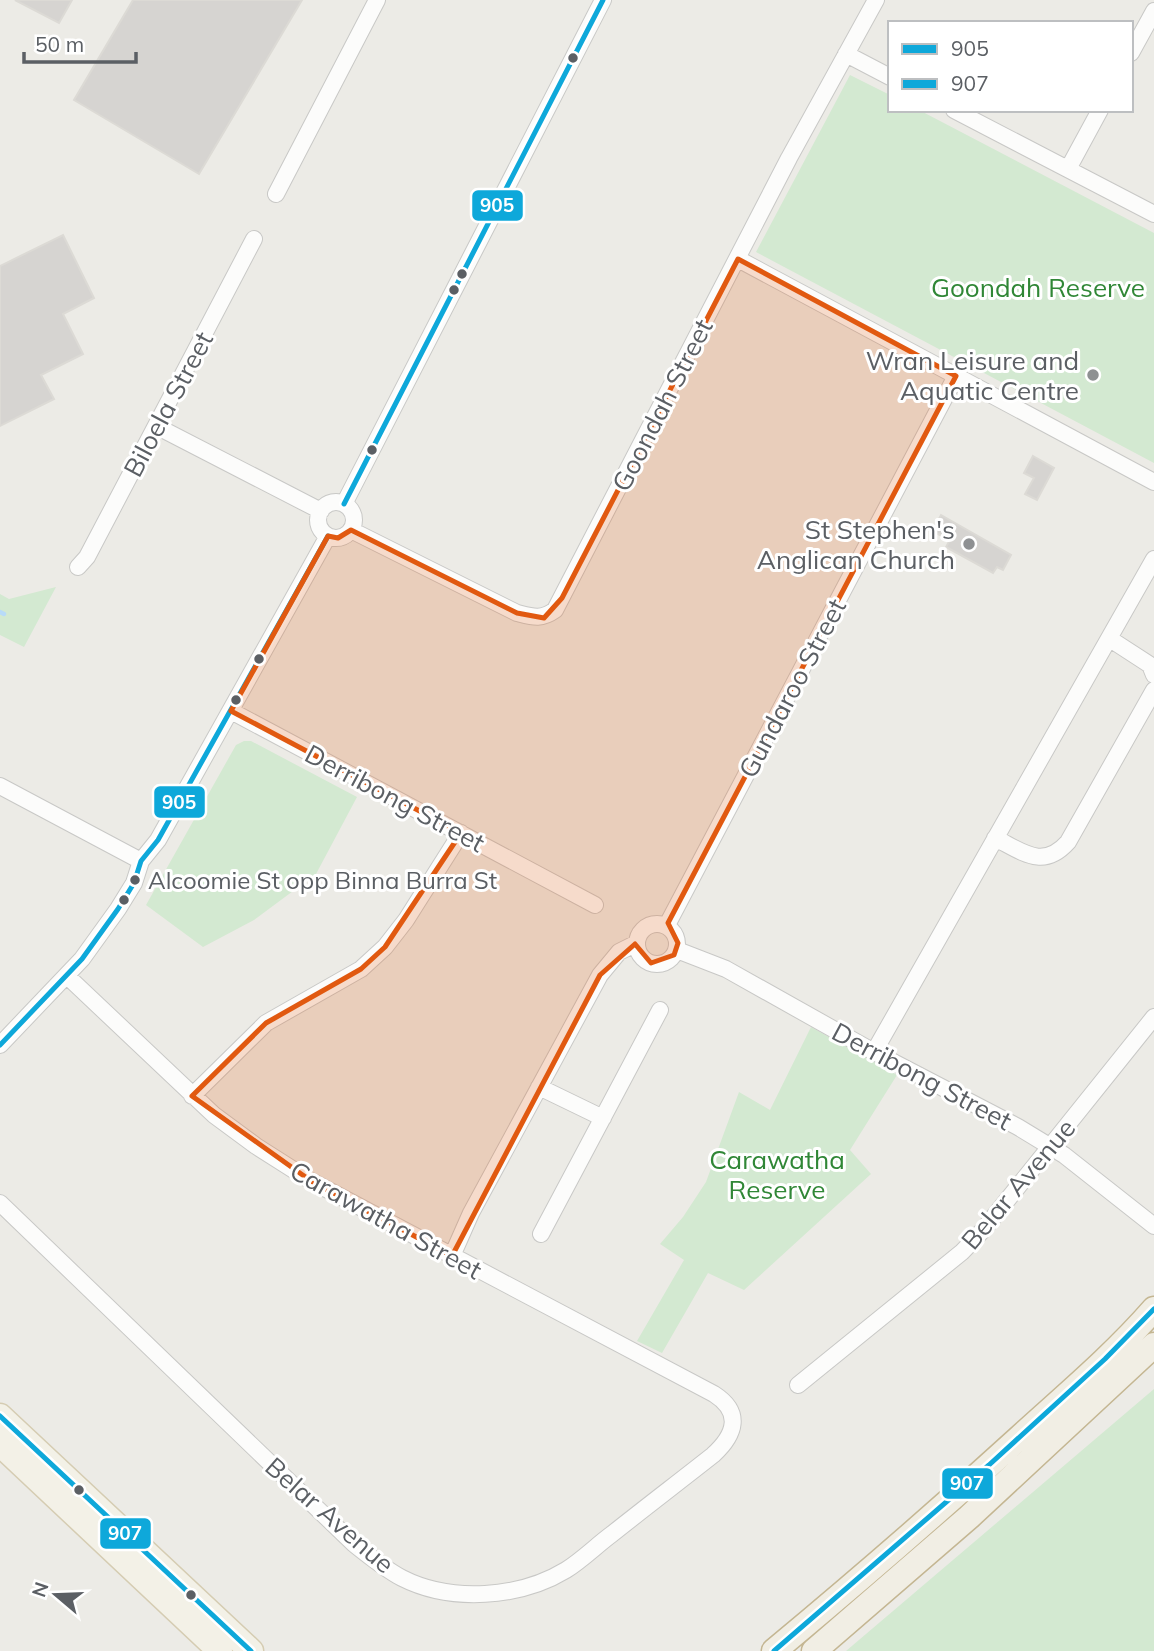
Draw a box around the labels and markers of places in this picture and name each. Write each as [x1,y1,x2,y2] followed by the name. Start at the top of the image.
[566,51,580,65] unlabelled marker
[455,267,469,281] unlabelled marker
[447,283,461,297] unlabelled marker
[866,344,1079,407] place label: Wran Leisure and Aquatic Centre
[1085,367,1101,383] marker: Wran Leisure and Aquatic Centre
[365,443,379,457] unlabelled marker
[757,513,955,576] place label: St Stephen's Anglican Church
[961,536,977,552] marker: St Stephen's Anglican Church
[252,652,266,666] unlabelled marker
[229,693,243,707] unlabelled marker
[148,865,497,895] place label: Alcoomie St opp Binna Burra St
[128,873,142,887] marker: Alcoomie St opp Binna Burra St
[117,893,131,907] unlabelled marker
[72,1483,86,1497] unlabelled marker
[184,1588,198,1602] unlabelled marker

